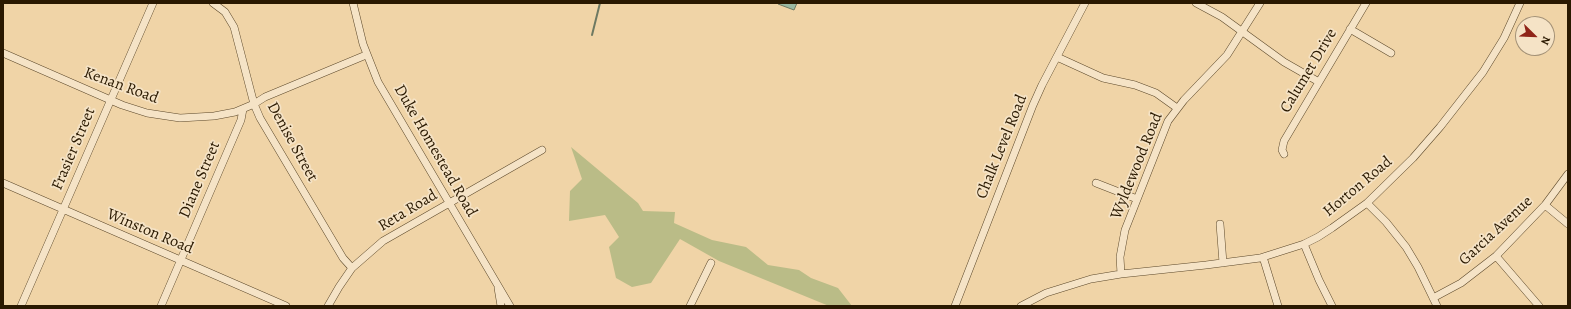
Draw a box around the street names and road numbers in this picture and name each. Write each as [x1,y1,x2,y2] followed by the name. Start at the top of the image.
[1276,25,1342,117] street label: Calumet Drive
[81,64,161,108] street label: Kenan Road
[389,81,481,221] street label: Duke Homestead Road
[972,92,1032,202] street label: Chalk Level Road
[262,99,322,185] street label: Denise Street
[48,105,100,193] street label: Frasier Street
[1107,110,1167,222] street label: Wyldewood Road
[175,139,225,221] street label: Diane Street
[1320,153,1396,221] street label: Horton Road
[375,186,441,236] street label: Reta Road
[1455,192,1537,270] street label: Garcia Avenue
[104,205,196,259] street label: Winston Road

